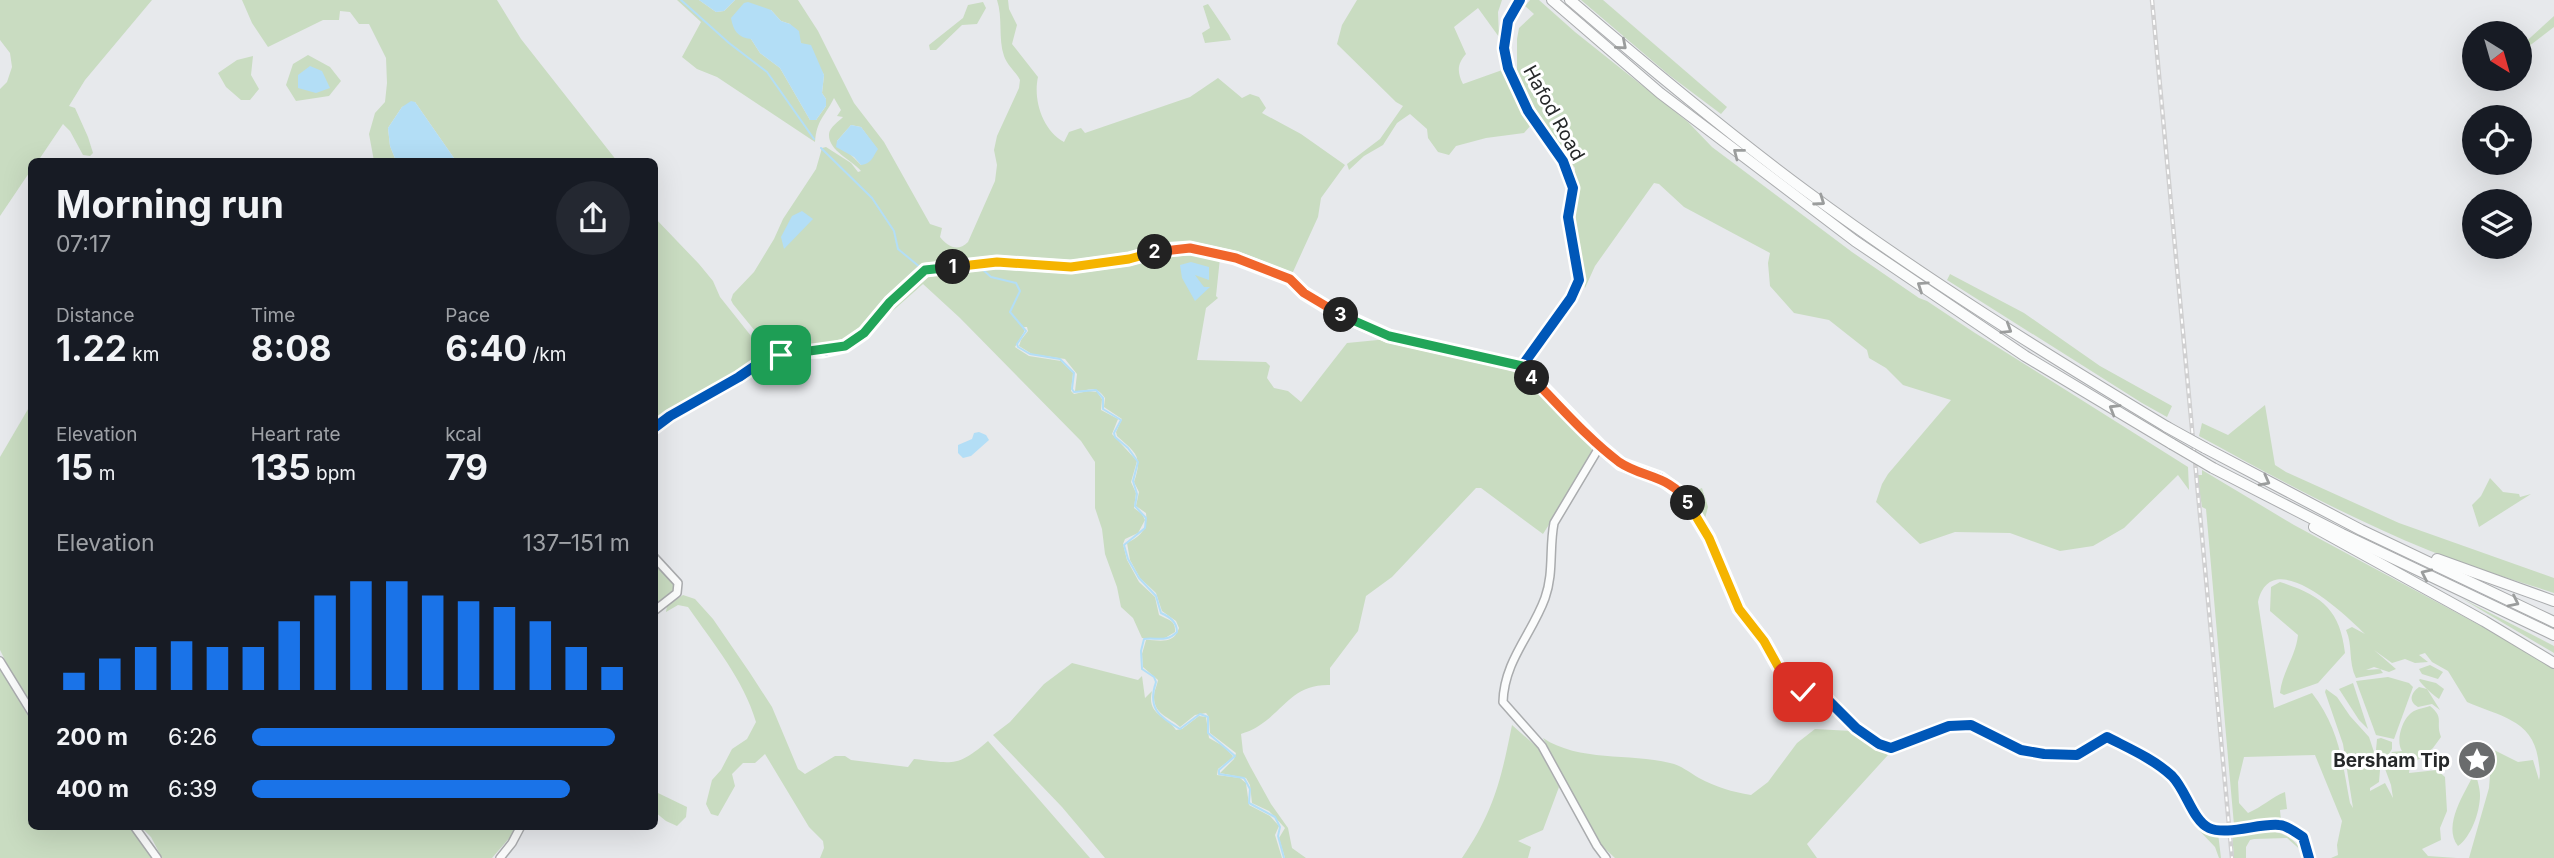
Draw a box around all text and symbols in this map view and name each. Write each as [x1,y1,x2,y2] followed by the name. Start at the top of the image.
[2462,21,2532,91] north arrow
[2462,21,2532,259] map controls
[1614,37,1627,49] one-way arrow
[1518,61,1590,165] street label: Hafod Road
[2462,105,2532,175] button: locate
[1733,148,1745,161] one-way arrow
[56,181,284,227] text: Morning run
[556,181,630,255] button: share
[2462,189,2532,259] button: layers
[1812,192,1825,205] one-way arrow
[56,230,111,258] text: 07:17
[1138,234,1172,270] pin: 2
[1149,240,1160,263] text: 2
[936,250,970,284] pin: 1
[948,255,957,278] text: 1
[1917,282,1930,294] one-way arrow
[1324,298,1358,332] pin: 3
[1334,303,1347,326] text: 3
[56,304,134,327] text: Distance
[251,304,295,327] text: Time
[445,304,490,327] text: Pace
[2000,321,2013,334] one-way arrow
[751,325,811,385] pin
[56,327,127,369] text: 1.22
[251,327,332,369] text: 8:08
[445,327,527,369] text: 6:40
[762,336,800,374] icon: arrive
[127,343,159,366] text: km
[527,343,566,366] text: /km
[1514,360,1550,396] pin: 4
[1525,366,1538,389] text: 4
[2108,404,2121,417] one-way arrow
[56,423,137,446] text: Elevation
[251,423,341,446] text: Heart rate
[445,423,482,446] text: kcal
[56,446,93,488] text: 15
[251,446,311,488] text: 135
[445,446,488,488] text: 79
[93,462,115,485] text: m
[311,462,356,485] text: bpm
[2258,472,2271,486] one-way arrow
[1670,486,1706,520] pin: 5
[1681,491,1694,514] text: 5
[56,529,155,557] text: Elevation
[523,529,630,557] text: 137–151 m
[2421,568,2433,582] one-way arrow
[2507,594,2519,608] one-way arrow
[1773,662,1833,722] pin
[1784,673,1822,711] icon: check
[56,723,128,751] text: 200 m
[168,723,217,751] text: 6:26
[2456,739,2498,781] place icon: Bersham Tip
[2333,749,2450,772] place label: Bersham Tip
[56,775,129,803] text: 400 m
[168,775,217,803] text: 6:39

